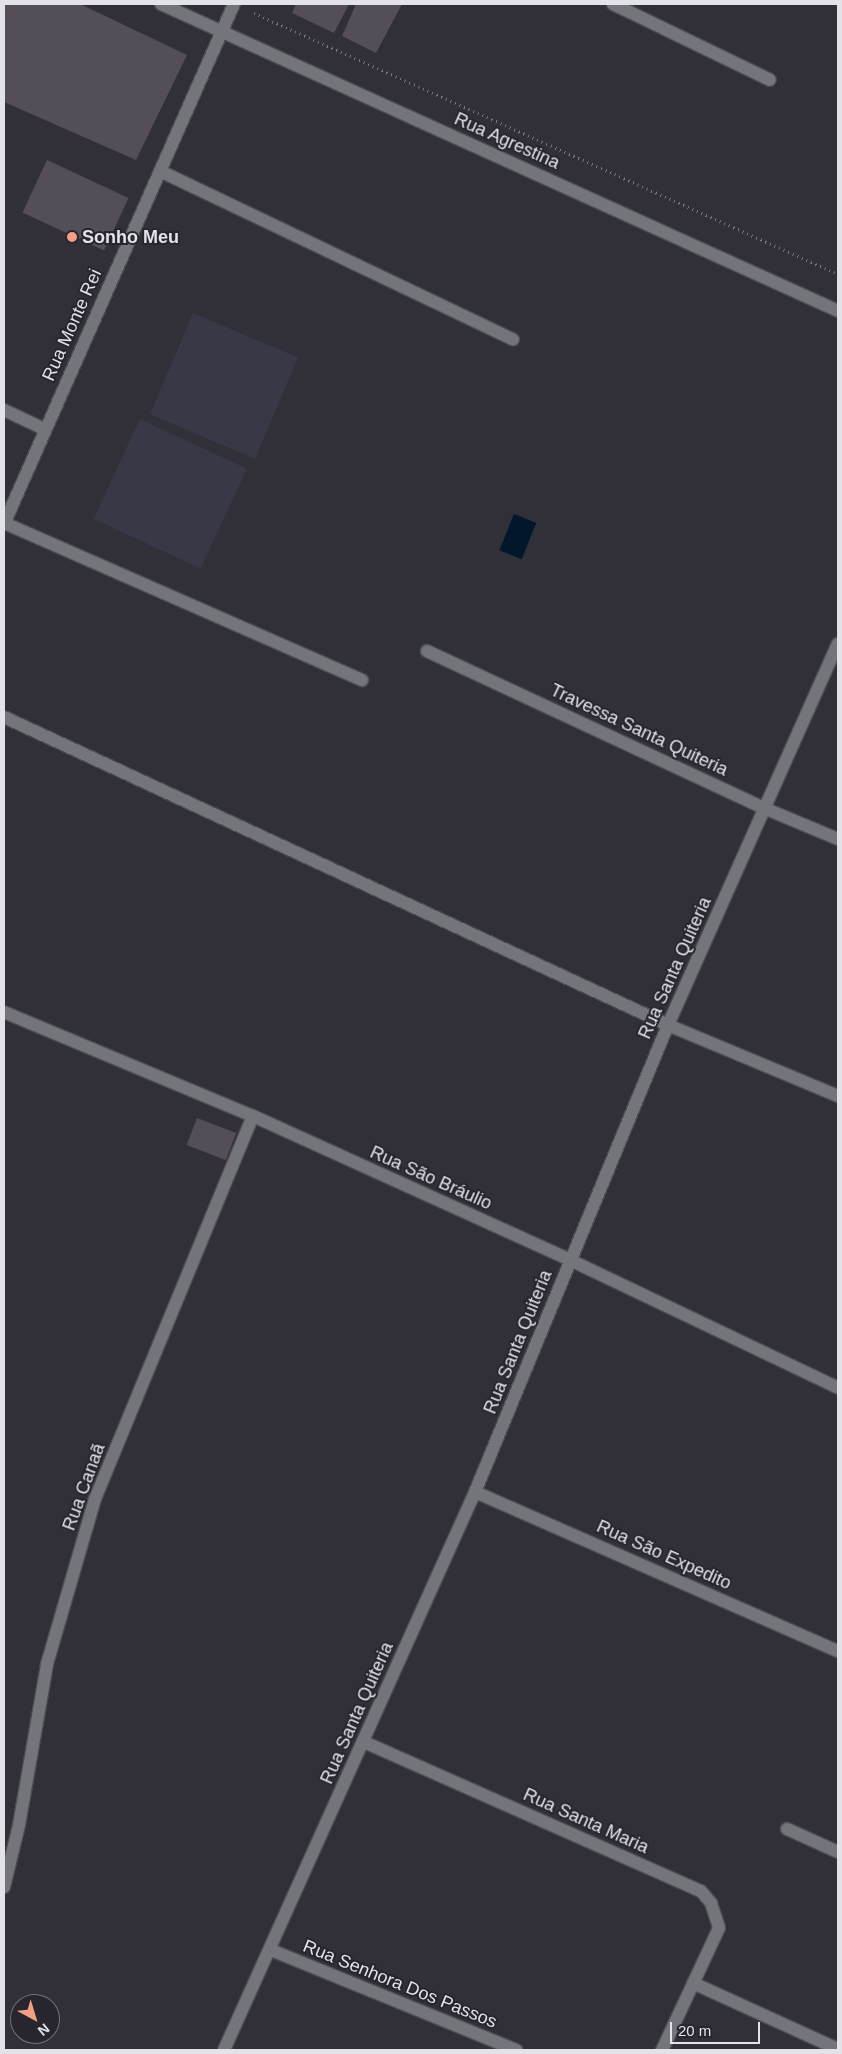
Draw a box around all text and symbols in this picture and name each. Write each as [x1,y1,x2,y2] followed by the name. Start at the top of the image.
[451,108,563,174] street label: Rua Agrestina
[82,226,179,248] place label: Sonho Meu
[66,231,78,243] marker: Sonho Meu
[38,266,106,384] street label: Rua Monte Rei
[547,679,731,781] street label: Travessa Santa Quiteria
[634,894,716,1042] street label: Rua Santa Quiteria
[367,1141,495,1215] street label: Rua São Bráulio
[479,1267,557,1417] street label: Rua Santa Quiteria
[58,1441,110,1533] street label: Rua Canaã
[593,1516,735,1594] street label: Rua São Expedito
[316,1639,398,1787] street label: Rua Santa Quiteria
[520,1784,652,1858] street label: Rua Santa Maria
[300,1935,500,2033] street label: Rua Senhora Dos Passos
[10,1994,60,2044] north arrow
[672,2012,762,2044] scale bar
[35,2020,53,2039] text: N
[678,2022,711,2039] text: 20 m

